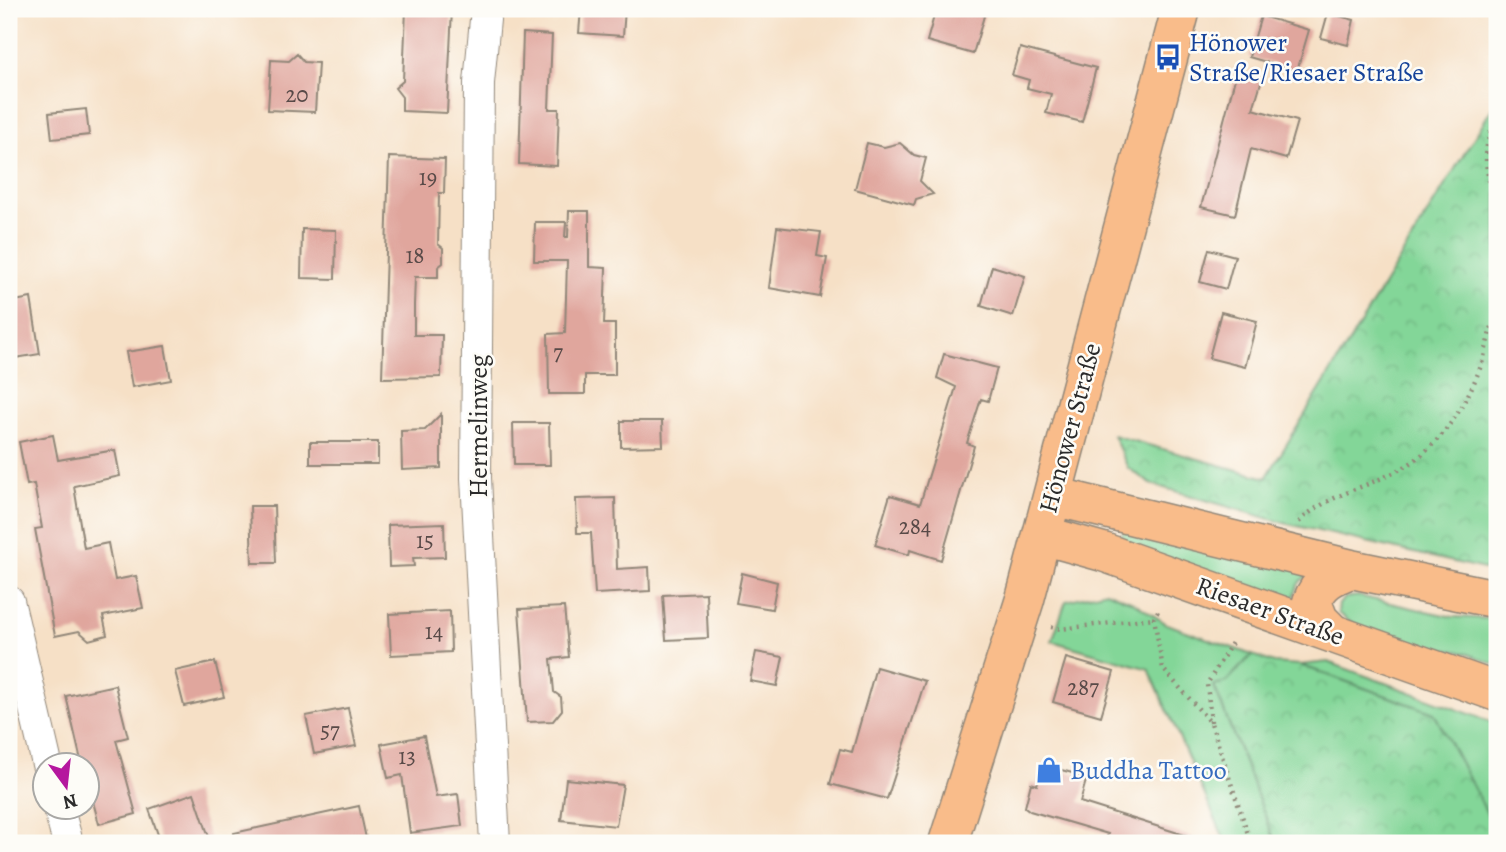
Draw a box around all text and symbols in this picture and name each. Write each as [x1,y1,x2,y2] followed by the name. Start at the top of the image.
[1189,25,1424,90] place label: Hönower Straße/Riesaer Straße
[1153,42,1183,72] bus stop icon: Hönower Straße/Riesaer Straße
[285,79,309,110] house number: 20
[419,162,437,193] house number: 19
[405,240,425,271] house number: 18
[553,337,563,368] house number: 7
[1030,339,1110,517] street label: Hönower Straße
[461,354,496,498] street label: Hermelinweg
[899,511,931,542] house number: 284
[416,525,434,556] house number: 15
[1191,568,1349,654] street label: Riesaer Straße
[425,616,443,647] house number: 14
[1067,672,1099,703] house number: 287
[320,715,340,746] house number: 57
[398,741,416,772] house number: 13
[32,750,102,820] north arrow
[1070,753,1227,788] place label: Buddha Tattoo
[1034,755,1064,785] shop icon: Buddha Tattoo
[60,787,80,816] text: N

